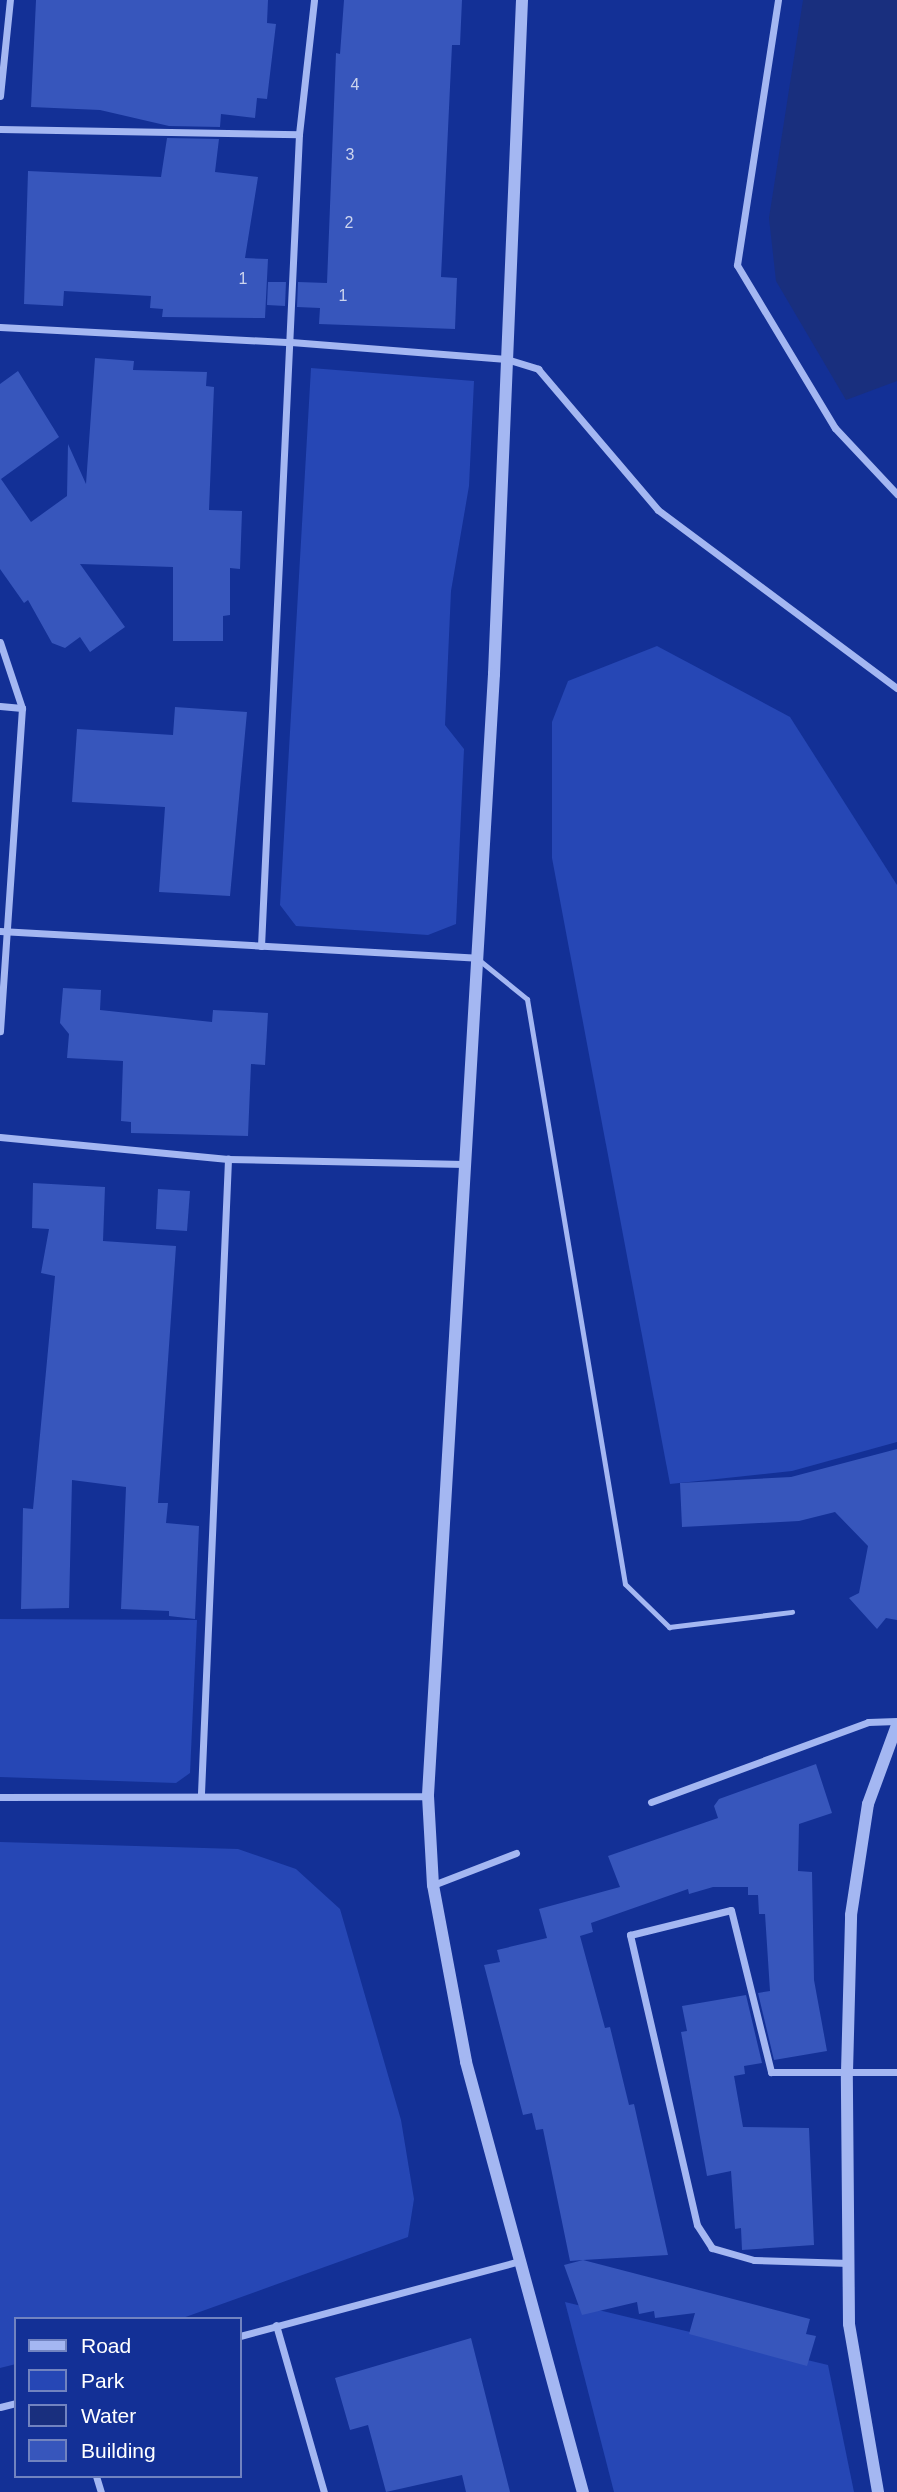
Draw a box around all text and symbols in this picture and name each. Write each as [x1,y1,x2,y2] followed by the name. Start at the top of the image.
[351,75,359,95] house number: 4
[346,145,354,165] house number: 3
[345,213,353,233] house number: 2
[239,269,247,289] house number: 1
[339,286,347,306] house number: 1
[14,2317,242,2478] legend
[81,2334,131,2357] text: Road
[81,2369,124,2392] text: Park
[81,2404,136,2427] text: Water
[81,2439,156,2462] text: Building

